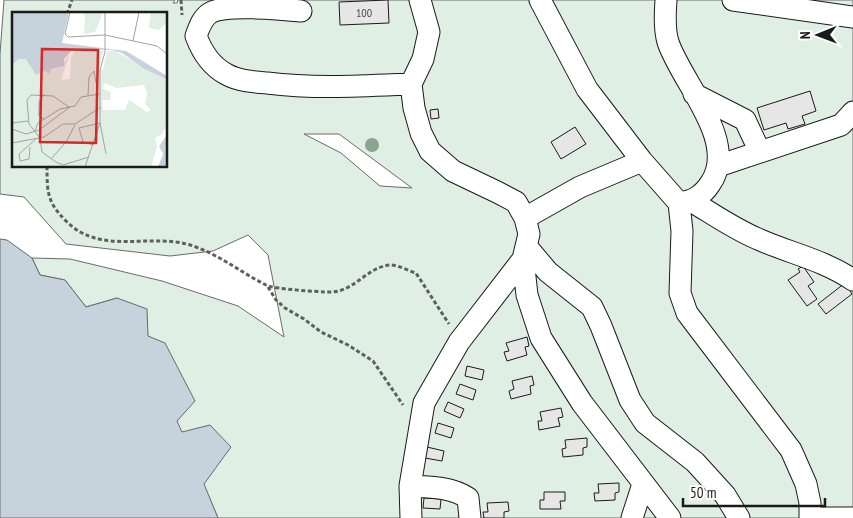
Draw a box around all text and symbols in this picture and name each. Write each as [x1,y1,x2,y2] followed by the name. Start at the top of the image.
[356,5,372,20] house number: 100
[793,10,843,60] north arrow
[12,12,168,168] inset map
[796,31,814,39] text: N
[683,476,826,508] scale bar
[690,483,716,502] text: 50 m

